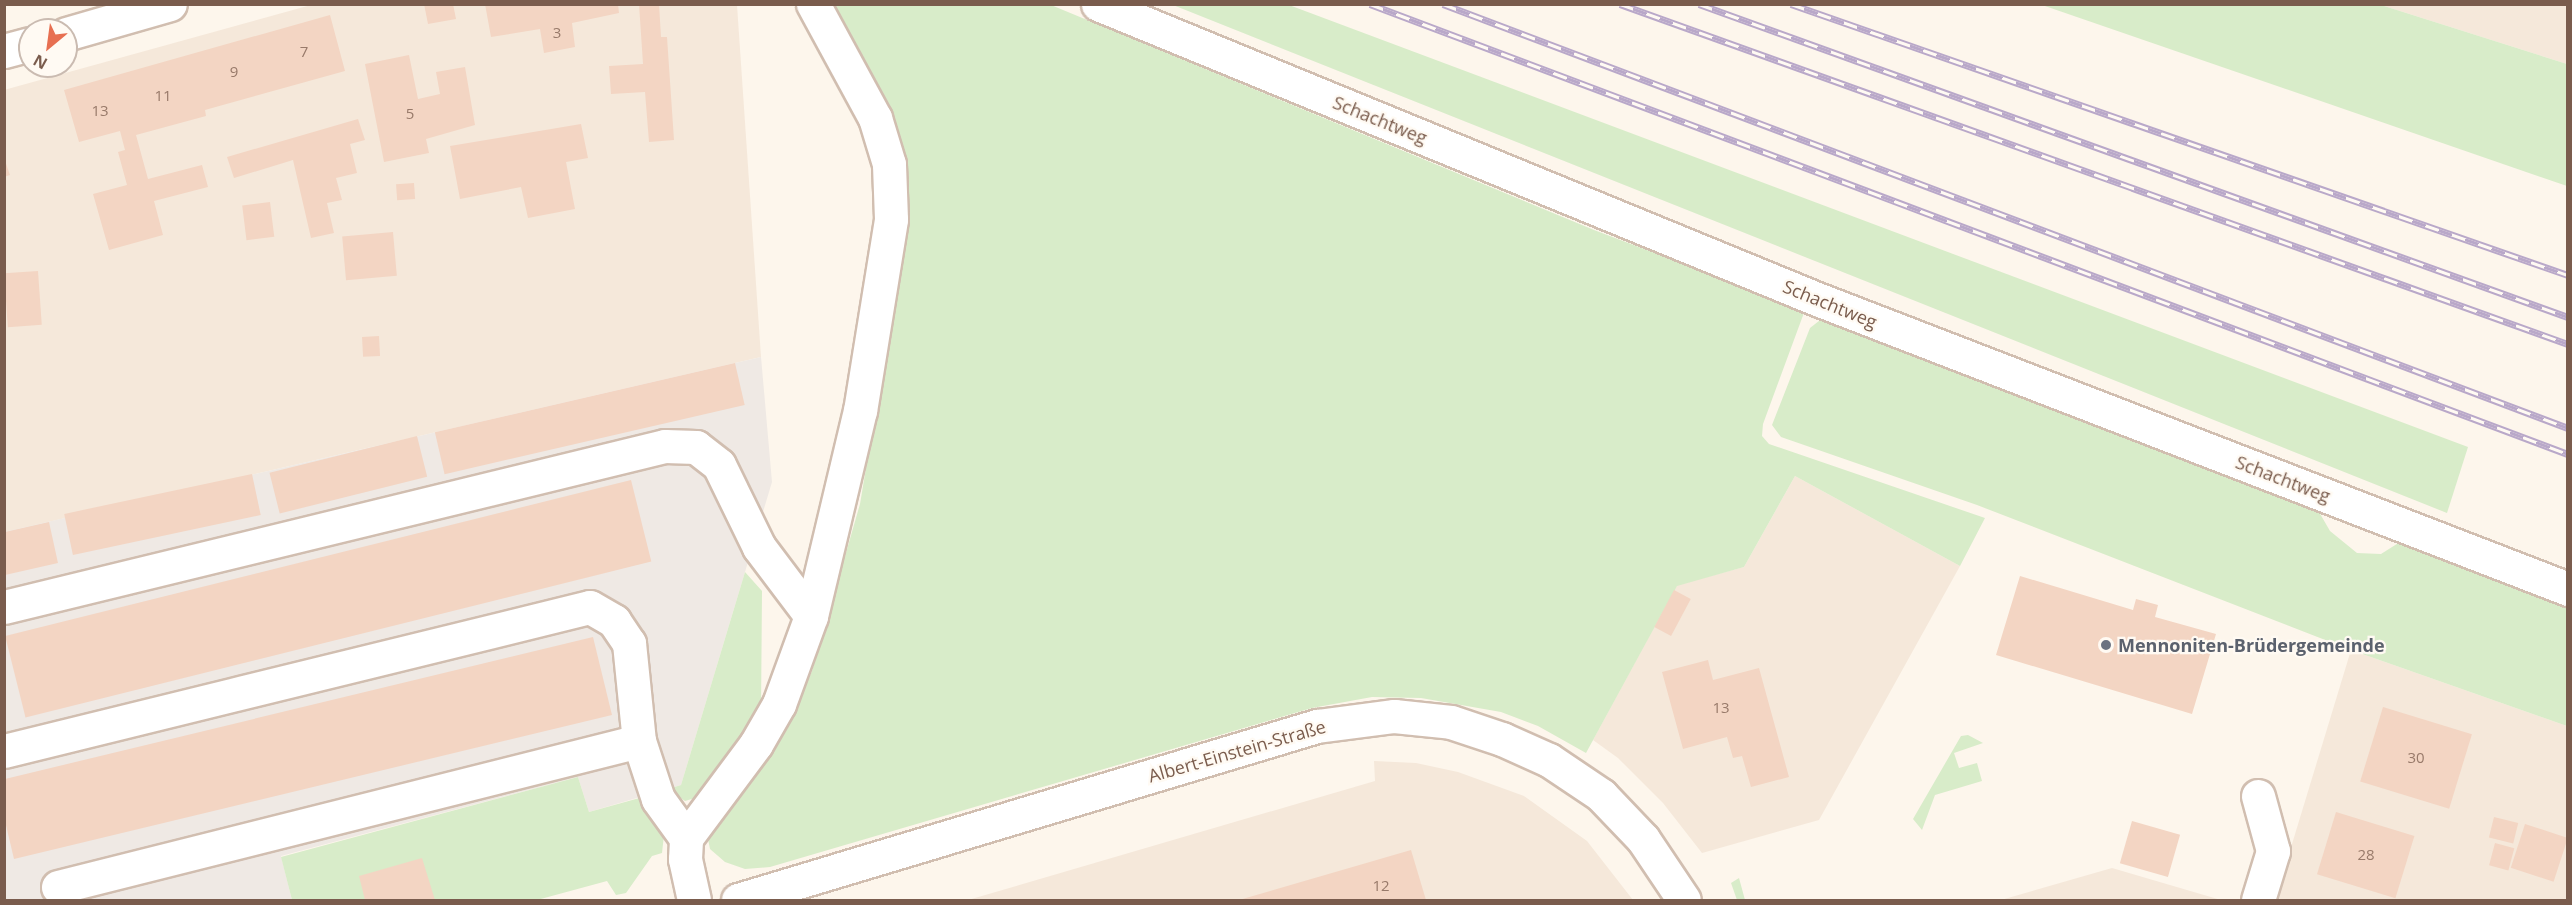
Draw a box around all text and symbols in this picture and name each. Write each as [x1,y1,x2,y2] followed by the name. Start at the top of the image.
[18,18,78,78] north arrow
[553,24,561,42] house number: 3
[300,43,308,61] house number: 7
[29,49,51,75] text: N
[230,63,238,81] house number: 9
[154,87,172,105] house number: 11
[1330,91,1430,149] street label: Schachtweg
[91,102,109,120] house number: 13
[406,105,414,123] house number: 5
[1780,275,1880,333] street label: Schachtweg
[2233,451,2333,507] street label: Schachtweg
[2118,634,2385,656] place label: Mennoniten-Brüdergemeinde
[2099,638,2113,652] marker: Mennoniten-Brüdergemeinde
[1712,699,1730,717] house number: 13
[1146,715,1328,787] street label: Albert-Einstein-Straße
[2407,749,2425,767] house number: 30
[2357,846,2375,864] house number: 28
[1372,877,1390,895] house number: 12

